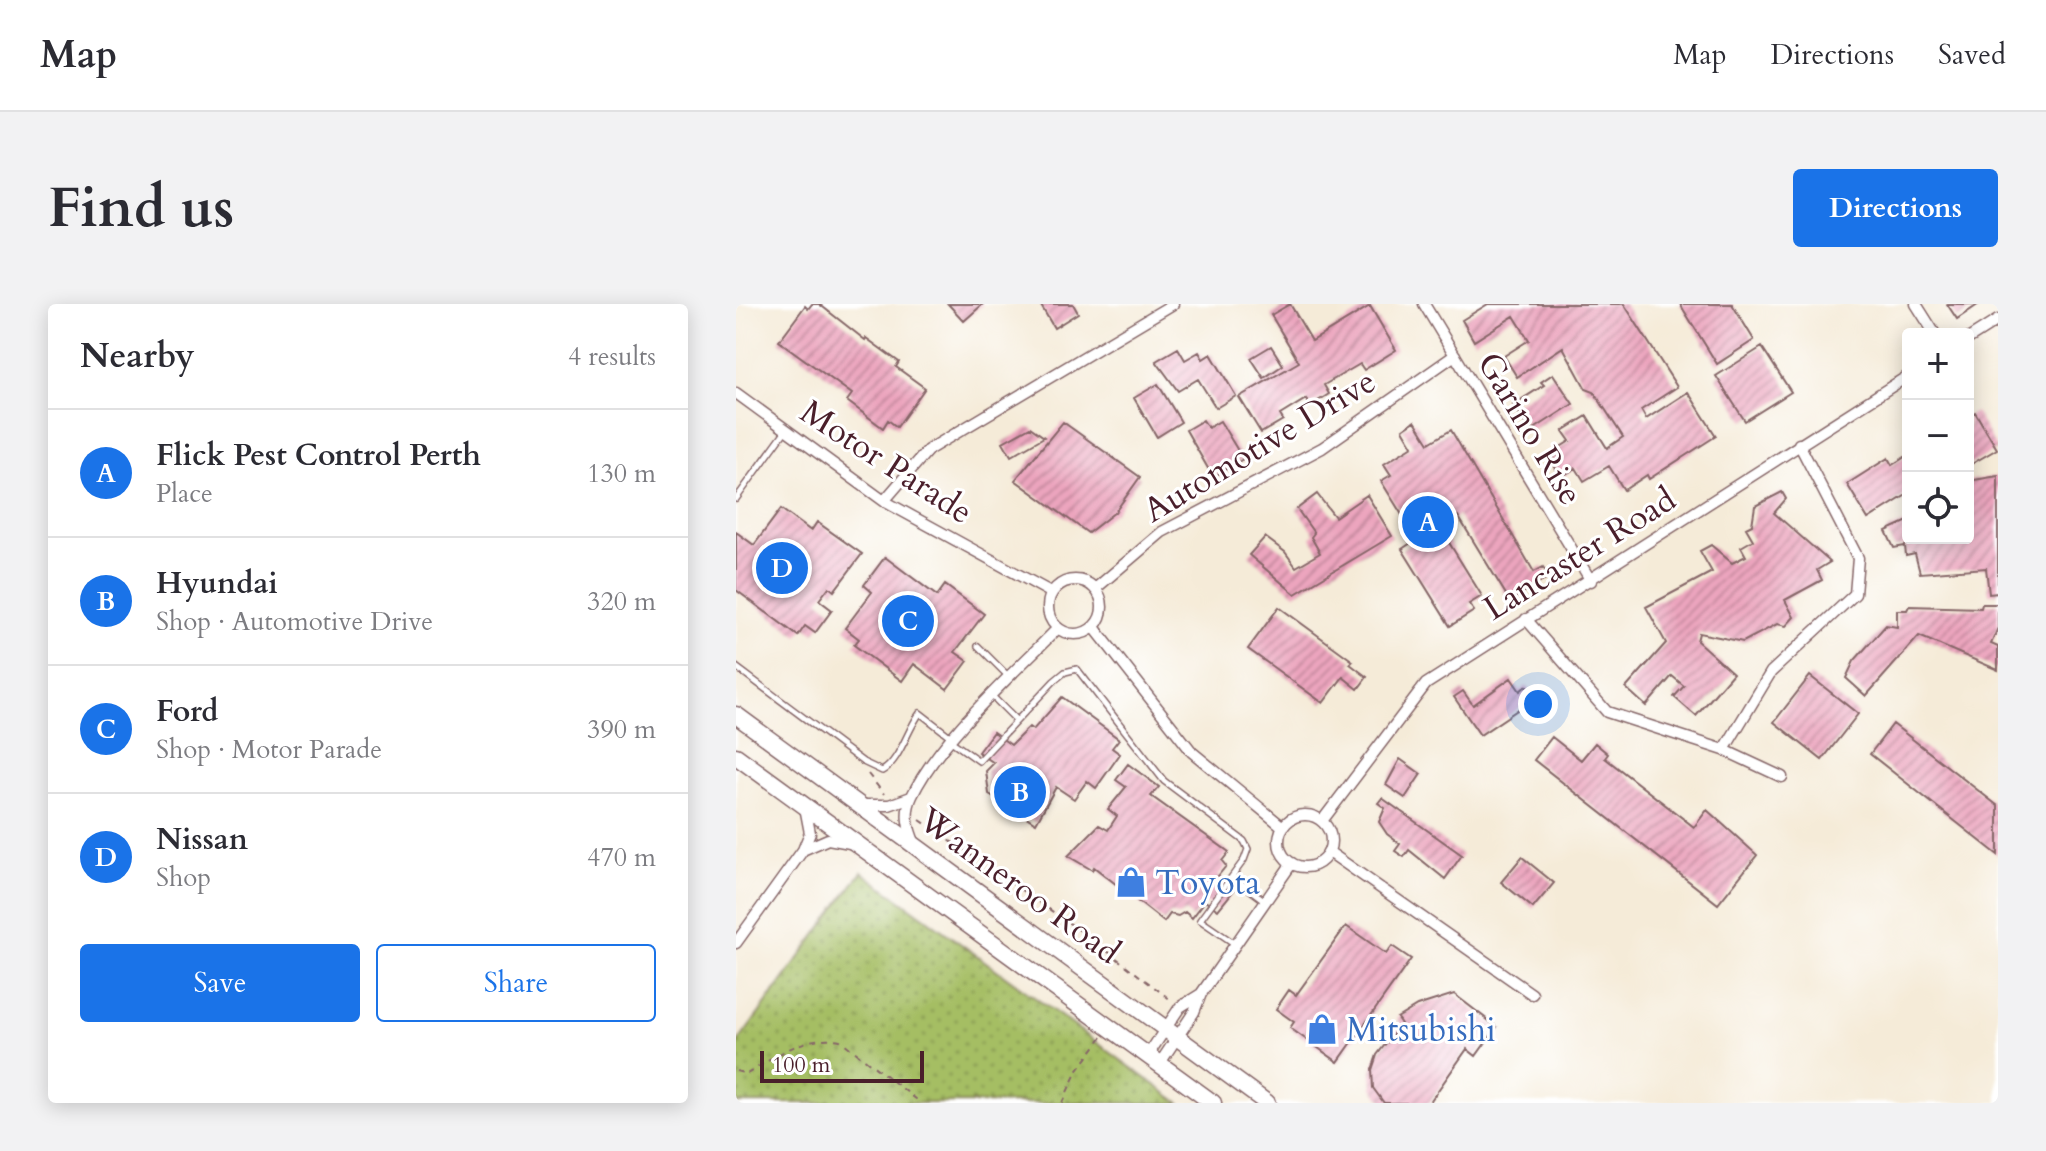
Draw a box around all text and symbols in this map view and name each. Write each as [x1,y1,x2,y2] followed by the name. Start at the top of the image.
[40,29,117,81] text: Map
[1673,36,1727,74] text: Map
[1771,36,1894,74] text: Directions
[1938,36,2006,74] text: Saved
[1793,169,1998,247] button: Directions
[48,171,234,246] text: Find us
[1902,328,1974,544] map controls
[1902,328,1974,400] button: +
[80,333,195,379] text: Nearby
[568,339,656,374] text: 4 results
[1467,344,1594,513] street label: Garino Rise
[1135,358,1384,533] street label: Automotive Drive
[792,389,981,535] street label: Motor Parade
[1902,400,1974,472] button: −
[156,435,481,476] text: Flick Pest Control Perth
[96,456,116,491] text: A
[587,456,656,491] text: 130 m
[1902,472,1974,544] button: locate
[156,476,213,511] text: Place
[1475,476,1684,631] street label: Lancaster Road
[1402,492,1454,552] pin: A
[756,538,808,598] pin: D
[156,563,278,604] text: Hyundai
[97,584,115,619] text: B
[587,584,656,619] text: 320 m
[882,591,934,651] pin: C
[156,604,433,639] text: Shop · Automotive Drive
[1518,684,1558,724] your location
[156,691,218,732] text: Ford
[96,712,116,747] text: C
[587,712,656,747] text: 390 m
[156,732,382,767] text: Shop · Motor Parade
[994,762,1046,822] pin: B
[908,796,1130,975] street label: Wanneroo Road
[156,819,248,860] text: Nissan
[95,840,117,875] text: D
[587,840,656,875] text: 470 m
[156,860,211,895] text: Shop
[1155,860,1260,906] place label: Toyota
[1114,865,1148,899] shop icon: Toyota
[80,944,360,1022] button: Save
[376,944,656,1022] button: Share
[1346,1007,1496,1053] place label: Mitsubishi
[1305,1012,1339,1046] shop icon: Mitsubishi
[760,1047,924,1083] scale bar
[772,1050,830,1080] text: 100 m

